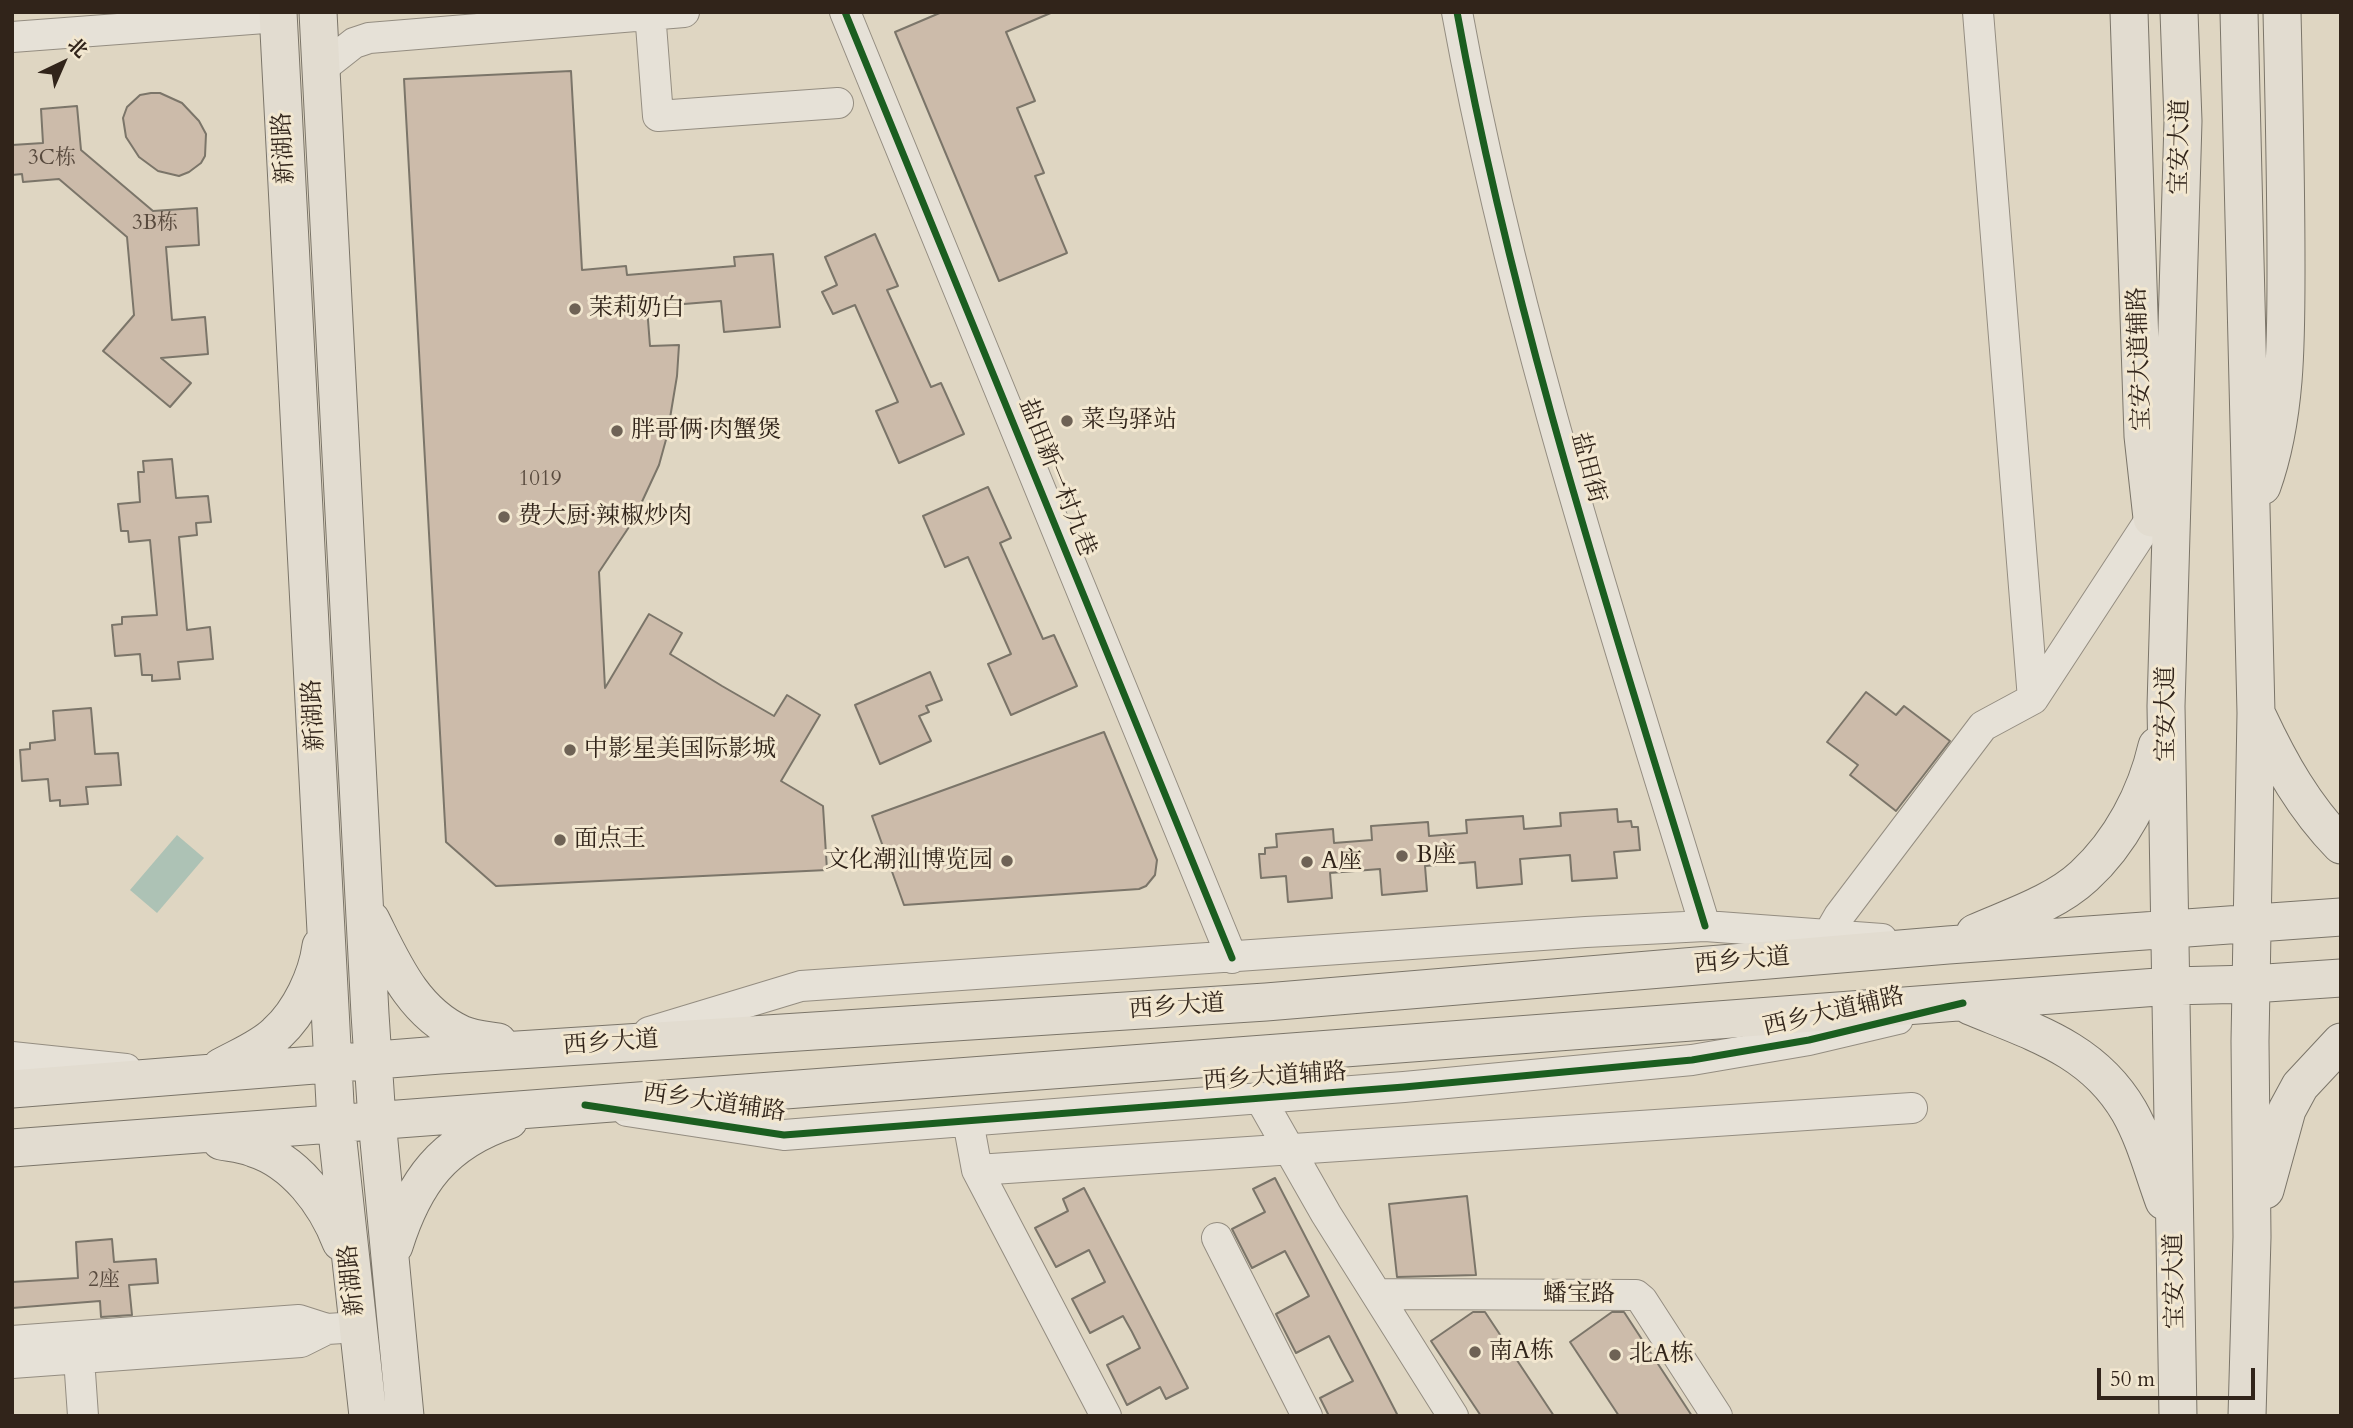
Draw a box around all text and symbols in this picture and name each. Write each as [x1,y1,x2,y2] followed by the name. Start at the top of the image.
[28,28,98,98] north arrow
[62,32,93,64] text: 北
[2166,99,2196,195] street label: 宝安大道
[269,111,301,185] street label: 新湖路
[28,146,76,172] house number: 3C栋
[132,211,178,237] house number: 3B栋
[2124,287,2158,431] street label: 宝安大道辅路
[589,295,685,323] place label: 茉莉奶白
[567,301,583,317] marker: 茉莉奶白
[1011,395,1101,561] street label: 盐田新一村九巷
[1081,407,1177,435] place label: 菜鸟驿站
[1059,413,1075,429] marker: 菜鸟驿站
[631,417,781,445] place label: 胖哥俩·肉蟹煲
[609,423,625,439] marker: 胖哥俩·肉蟹煲
[1564,429,1610,507] street label: 盐田街
[518,467,562,493] house number: 1019
[518,503,692,531] place label: 费大厨·辣椒炒肉
[496,509,512,525] marker: 费大厨·辣椒炒肉
[2153,666,2181,762] street label: 宝安大道
[299,678,331,752] street label: 新湖路
[584,736,776,764] place label: 中影星美国际影城
[562,742,578,758] marker: 中影星美国际影城
[574,826,646,854] place label: 面点王
[552,832,568,848] marker: 面点王
[1416,842,1456,870] place label: B座
[825,847,993,875] place label: 文化潮汕博览园
[1321,848,1362,876] place label: A座
[1394,848,1410,864] marker: B座
[999,853,1015,869] marker: 文化潮汕博览园
[1299,854,1315,870] marker: A座
[1693,943,1791,981] street label: 西乡大道
[1761,983,1907,1043] street label: 西乡大道辅路
[1128,990,1226,1026] street label: 西乡大道
[562,1026,660,1062] street label: 西乡大道
[1202,1059,1348,1097] street label: 西乡大道辅路
[641,1080,787,1128] street label: 西乡大道辅路
[2161,1233,2191,1329] street label: 宝安大道
[335,1243,371,1317] street label: 新湖路
[88,1268,120,1294] house number: 2座
[1543,1281,1615,1309] street label: 蟠宝路
[1489,1338,1554,1366] place label: 南A栋
[1629,1341,1694,1369] place label: 北A栋
[1467,1344,1483,1360] marker: 南A栋
[1607,1347,1623,1363] marker: 北A栋
[2101,1354,2258,1398] scale bar
[2110,1365,2155,1394] text: 50 m

